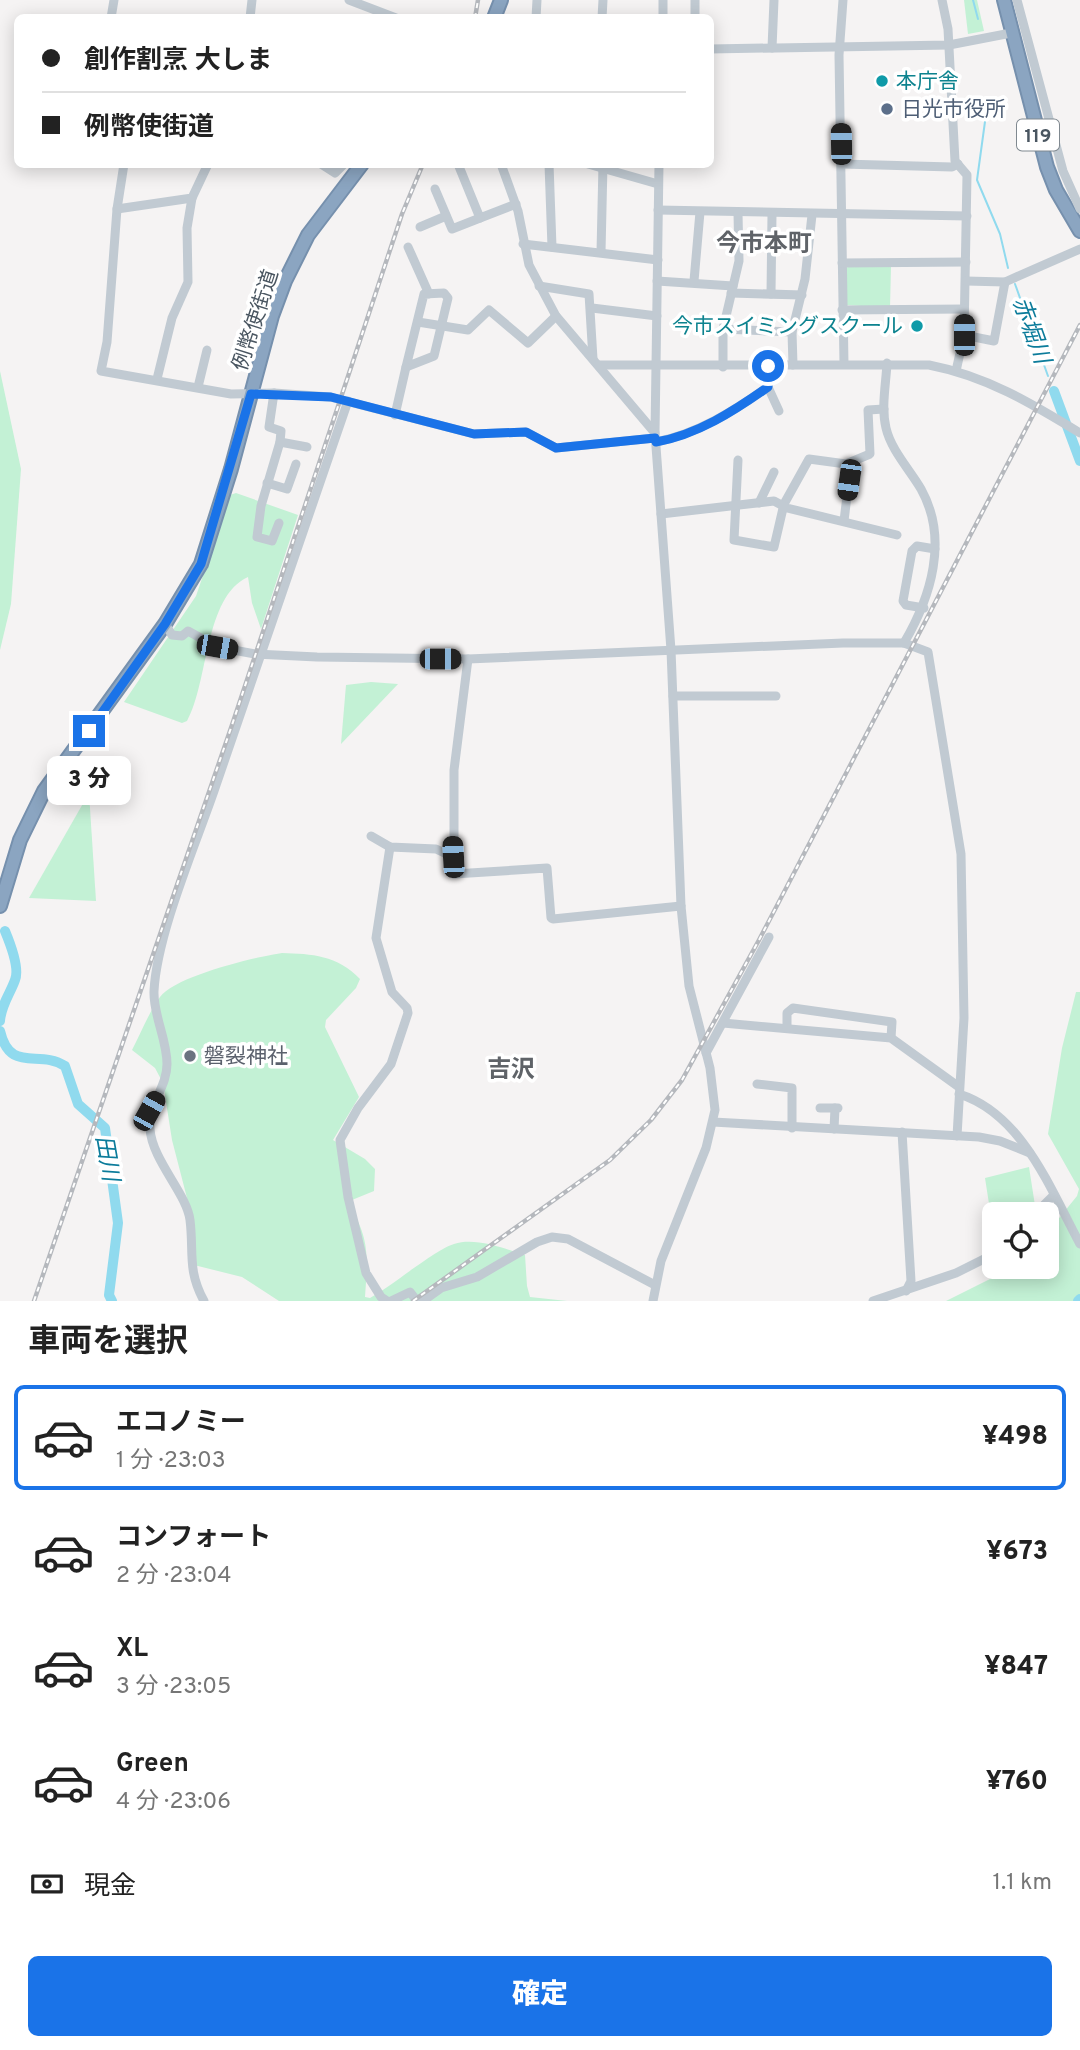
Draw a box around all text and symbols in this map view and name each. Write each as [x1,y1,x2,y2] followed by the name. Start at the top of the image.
[84,45,273,78] text: 創作割烹 大しま
[896,69,959,96] place label: 本庁舎
[874,73,890,89] marker: 本庁舎
[901,97,1006,124] place label: 日光市役所
[879,101,895,117] marker: 日光市役所
[84,112,214,145] text: 例幣使街道
[1017,119,1059,150] road number: 119
[831,123,852,165] car
[716,230,812,260] district label: 今市本町
[227,266,285,375] street label: 例幣使街道
[1004,293,1056,371] water label: 赤堀川
[672,314,903,341] place label: 今市スイミングスクール
[954,314,975,356] car
[909,318,925,334] marker: 今市スイミングスクール
[752,350,784,382] route start
[836,458,863,502] car
[195,633,240,661] car
[420,649,462,670] car
[73,715,105,747] route end
[47,756,131,804] callout: 3 分
[68,766,110,795] text: 3 分
[442,835,465,879] car
[204,1044,288,1071] place label: 磐裂神社
[182,1048,198,1064] marker: 磐裂神社
[487,1056,535,1086] district label: 吉沢
[130,1088,169,1134] car
[87,1133,124,1187] water label: 田川
[982,1202,1059,1279] map controls
[982,1202,1059,1279] button: locate
[28,1323,188,1363] text: 車両を選択
[32,1406,95,1469] icon: car
[116,1407,246,1440] text: エコノミー
[982,1421,1048,1454] text: ¥498
[116,1447,226,1476] text: 1 分 · 23:03
[32,1521,95,1584] icon: car
[116,1522,271,1555] text: コンフォート
[986,1536,1048,1569] text: ¥673
[116,1562,231,1591] text: 2 分 · 23:04
[116,1633,148,1666] text: XL
[32,1636,95,1699] icon: car
[984,1651,1048,1684] text: ¥847
[116,1673,231,1702] text: 3 分 · 23:05
[116,1748,189,1781] text: Green
[32,1751,95,1814] icon: car
[986,1766,1048,1799] text: ¥760
[116,1788,231,1817] text: 4 分 · 23:06
[28,1865,66,1903] icon: cash
[993,1869,1052,1898] text: 1.1 km
[84,1871,136,1904] text: 現金
[28,1956,1052,2036] button: 確定

